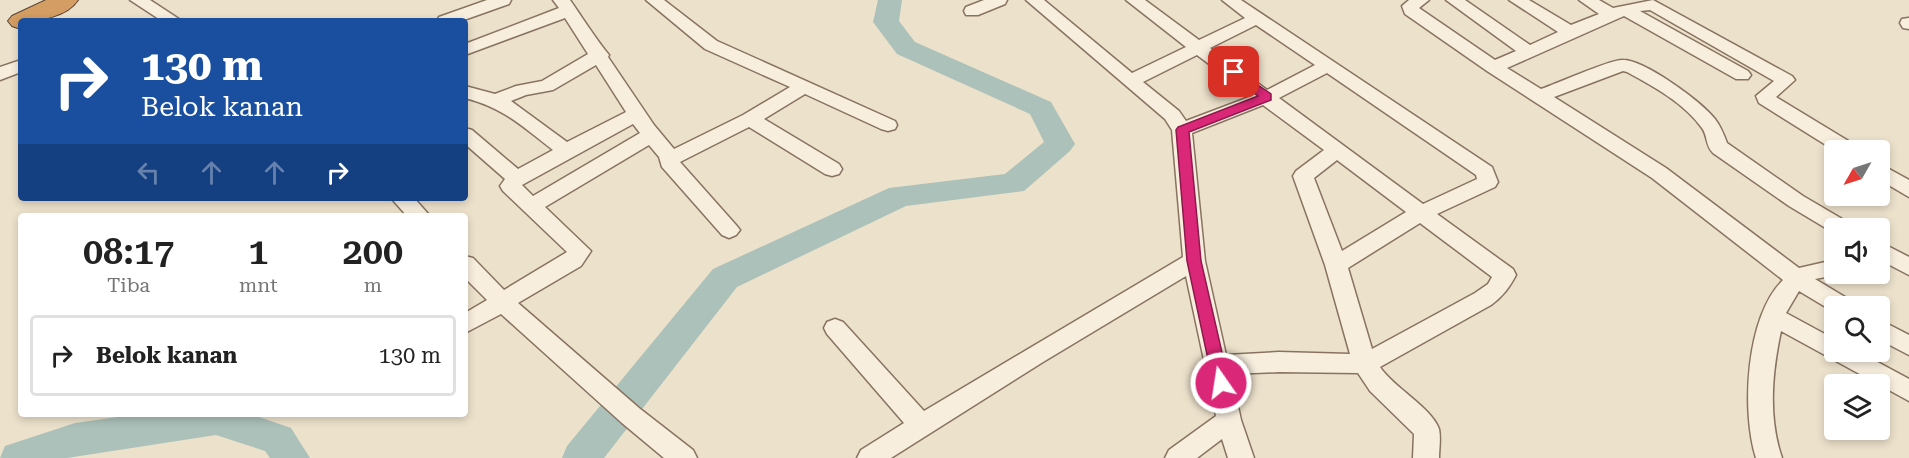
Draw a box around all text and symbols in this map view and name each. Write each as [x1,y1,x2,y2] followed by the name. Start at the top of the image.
[141,41,263,90] text: 130 m
[42,42,120,120] icon: right
[1208,46,1259,97] pin
[1217,55,1250,88] icon: arrive
[141,91,303,123] text: Belok kanan
[1824,140,1890,206] north arrow
[1824,140,1890,440] map controls
[132,156,165,189] icon: left
[195,156,228,189] icon: ahead
[258,156,291,189] icon: ahead
[321,156,354,189] icon: right
[1824,218,1890,284] button: sound
[83,231,174,273] text: 08:17
[248,231,268,273] text: 1
[343,231,403,273] text: 200
[107,273,150,297] text: Tiba
[239,273,278,297] text: mnt
[364,273,382,297] text: m
[1824,296,1890,362] button: search
[45,339,78,372] icon: right
[96,343,237,368] text: Belok kanan
[378,343,441,368] text: 130 m
[1189,351,1253,415] position arrow
[1824,374,1890,440] button: layers

